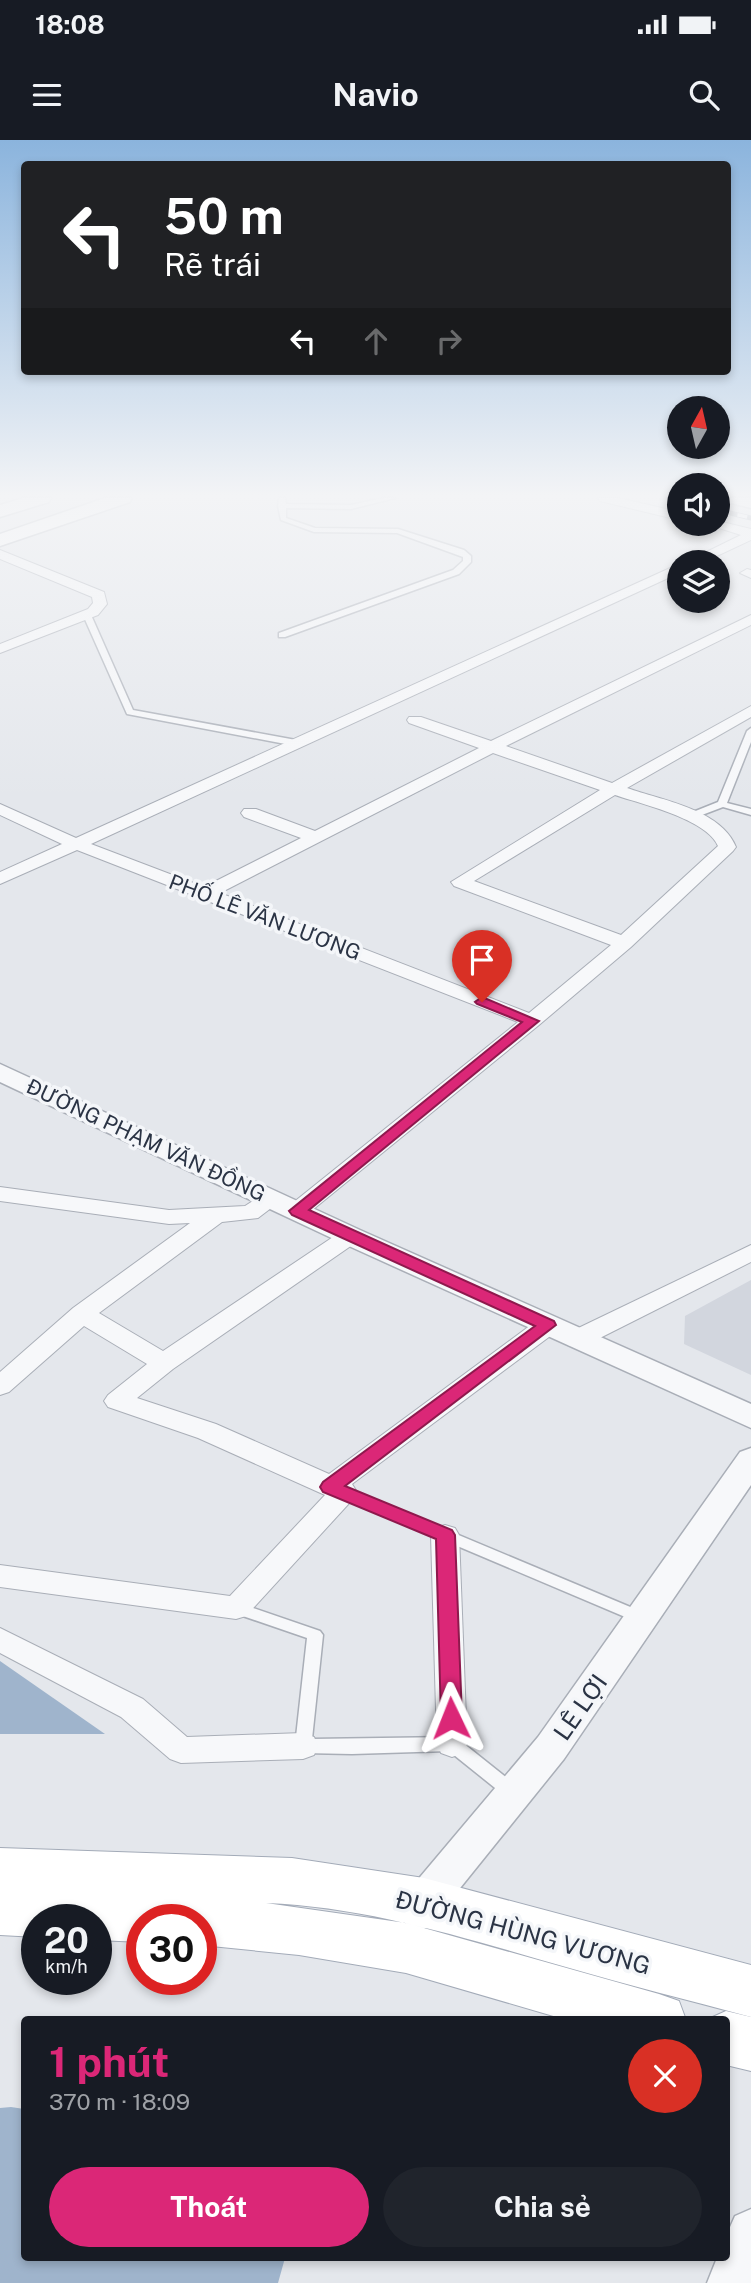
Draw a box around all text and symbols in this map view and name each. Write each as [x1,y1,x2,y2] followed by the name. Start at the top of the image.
[35,9,105,40] text: 18:08
[28,76,66,114] icon: menu
[332,76,419,113] text: Navio
[685,76,723,114] icon: search
[164,187,284,245] text: 50 m
[49,189,140,280] icon: left
[164,246,261,283] text: Rẽ trái
[284,322,322,360] icon: left
[357,322,395,360] icon: ahead
[430,322,468,360] icon: right
[667,396,730,458] north arrow
[667,396,730,613] map controls
[667,473,730,536] button: sound
[667,550,730,613] button: layers
[165,867,365,965] street label: PHỐ LÊ VĂN LƯƠNG
[452,930,512,1002] pin
[463,941,501,979] icon: arrive
[22,1073,270,1207] street label: ĐƯỜNG PHẠM VĂN ĐỒNG
[547,1669,613,1745] street label: LÊ LỢI
[414,1681,488,1755] position arrow
[392,1884,654,1980] street label: ĐƯỜNG HÙNG VƯƠNG
[126,1904,217,1995] speed limit sign: 30
[44,1920,89,1961] text: 20
[45,1956,88,1977] text: km/h
[49,2037,169,2086] text: 1 phút
[628,2039,702,2113] button: close
[49,2088,190,2115] text: 370 m · 18:09
[49,2167,369,2247] button: Thoát
[383,2167,702,2247] button: Chia sẻ

